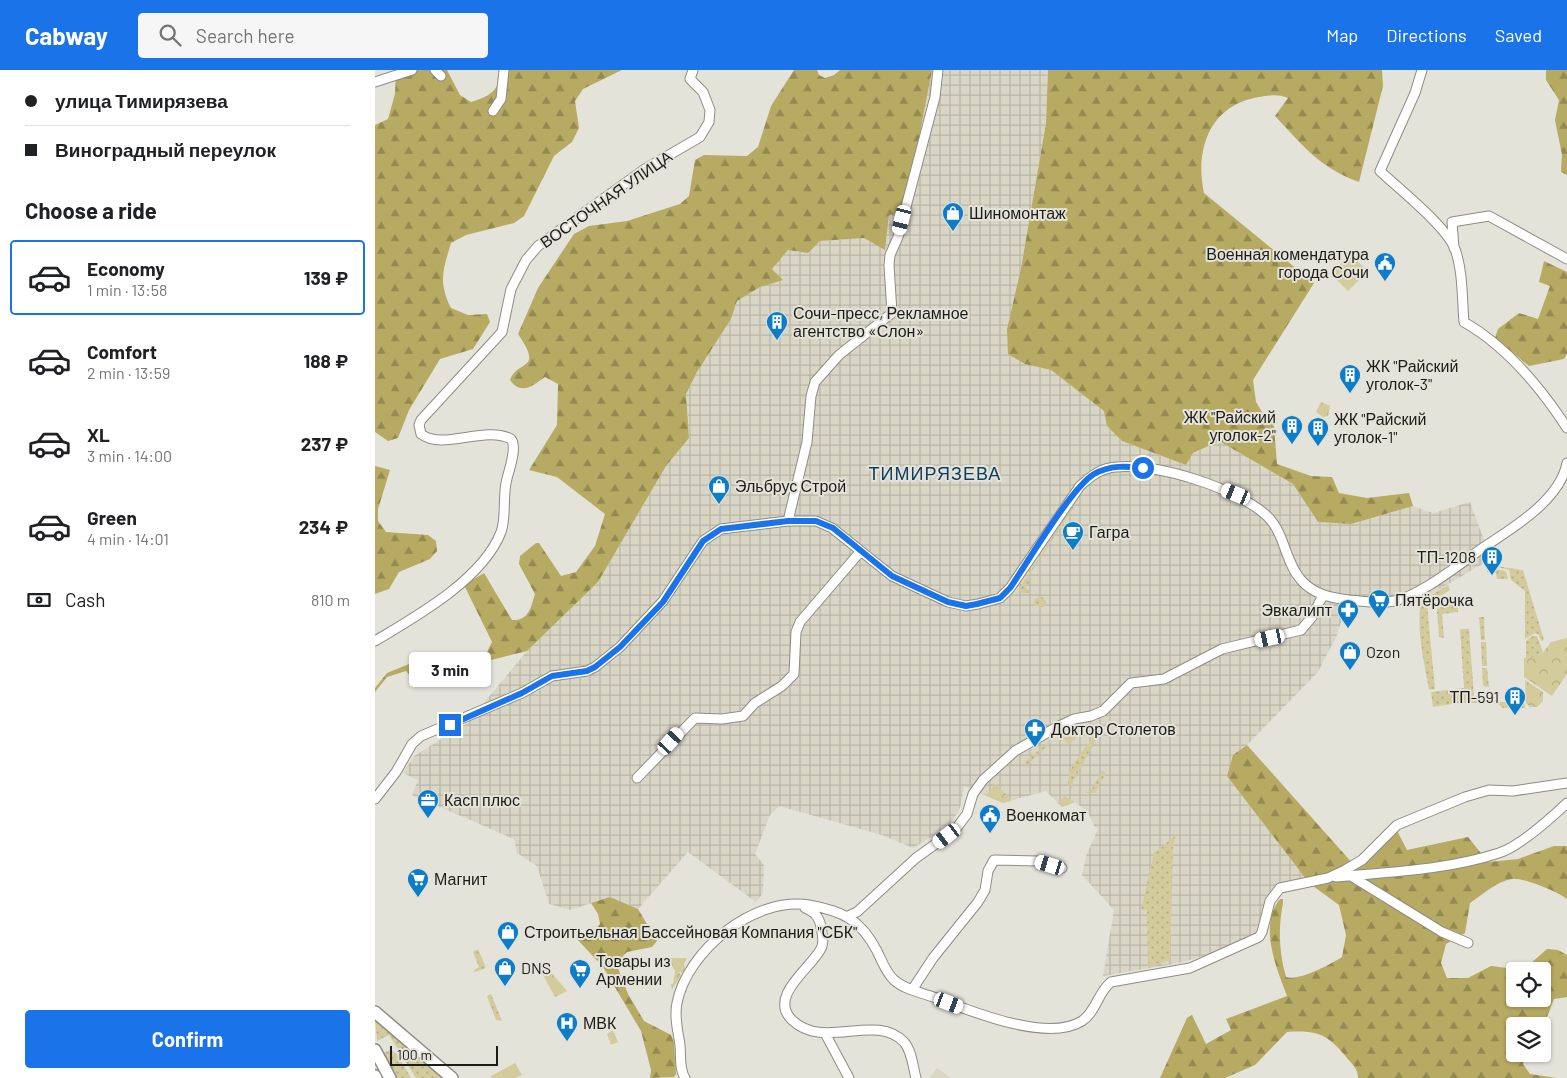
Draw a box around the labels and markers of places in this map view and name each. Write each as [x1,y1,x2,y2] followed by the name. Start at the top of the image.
[941,201,965,232] shop icon: Шиномонтаж
[969,203,1066,222] place label: Шиномонтаж
[1206,244,1369,281] place label: Военная комендатура города Сочи
[1373,251,1397,282] public building icon: Военная комендатура города Сочи
[793,303,969,340] place label: Сочи-пресс, Рекламное агентство «Слон»
[765,310,789,341] building icon: Сочи-пресс, Рекламное агентство «Слон»
[1366,356,1458,393] place label: ЖК "Райский уголок-3"
[1338,363,1362,394] building icon: ЖК "Райский уголок-3"
[1184,407,1276,444] place label: ЖК "Райский уголок-2"
[1334,409,1426,446] place label: ЖК "Райский уголок-1"
[1280,414,1304,445] building icon: ЖК "Райский уголок-2"
[1306,416,1330,447] building icon: ЖК "Райский уголок-1"
[707,474,731,505] shop icon: Эльбрус Строй
[735,476,846,495] place label: Эльбрус Строй
[1061,520,1085,551] cafe icon: Гагра
[1089,522,1129,541] place label: Гагра
[1480,545,1504,576] building icon: ТП-1208
[1417,547,1476,566] place label: ТП-1208
[1367,588,1391,619] supermarket icon: Пятёрочка
[1395,590,1474,609] place label: Пятёрочка
[1336,598,1360,629] pharmacy icon: Эвкалипт
[1261,600,1333,619] place label: Эвкалипт
[1338,640,1362,671] shop icon: Ozon
[1366,642,1400,661] place label: Ozon
[1503,685,1527,716] building icon: ТП-591
[1450,687,1499,706] place label: ТП-591
[1023,717,1047,748] pharmacy icon: Доктор Столетов
[1051,719,1176,738] place label: Доктор Столетов
[416,788,440,819] office icon: Касп плюс
[444,790,520,809] place label: Касп плюс
[978,803,1002,834] public building icon: Военкомат
[1006,805,1087,824] place label: Военкомат
[406,867,430,898] supermarket icon: Магнит
[434,869,488,888] place label: Магнит
[496,920,520,951] shop icon: Строитьельная Бассейновая Компания "СБК"
[524,922,857,941] place label: Строитьельная Бассейновая Компания "СБК"
[596,951,671,988] place label: Товары из Армении
[493,956,517,987] shop icon: DNS
[521,958,551,977] place label: DNS
[568,958,592,989] supermarket icon: Товары из Армении
[555,1011,579,1042] hospital icon: МВК
[583,1013,617,1032] place label: МВК

